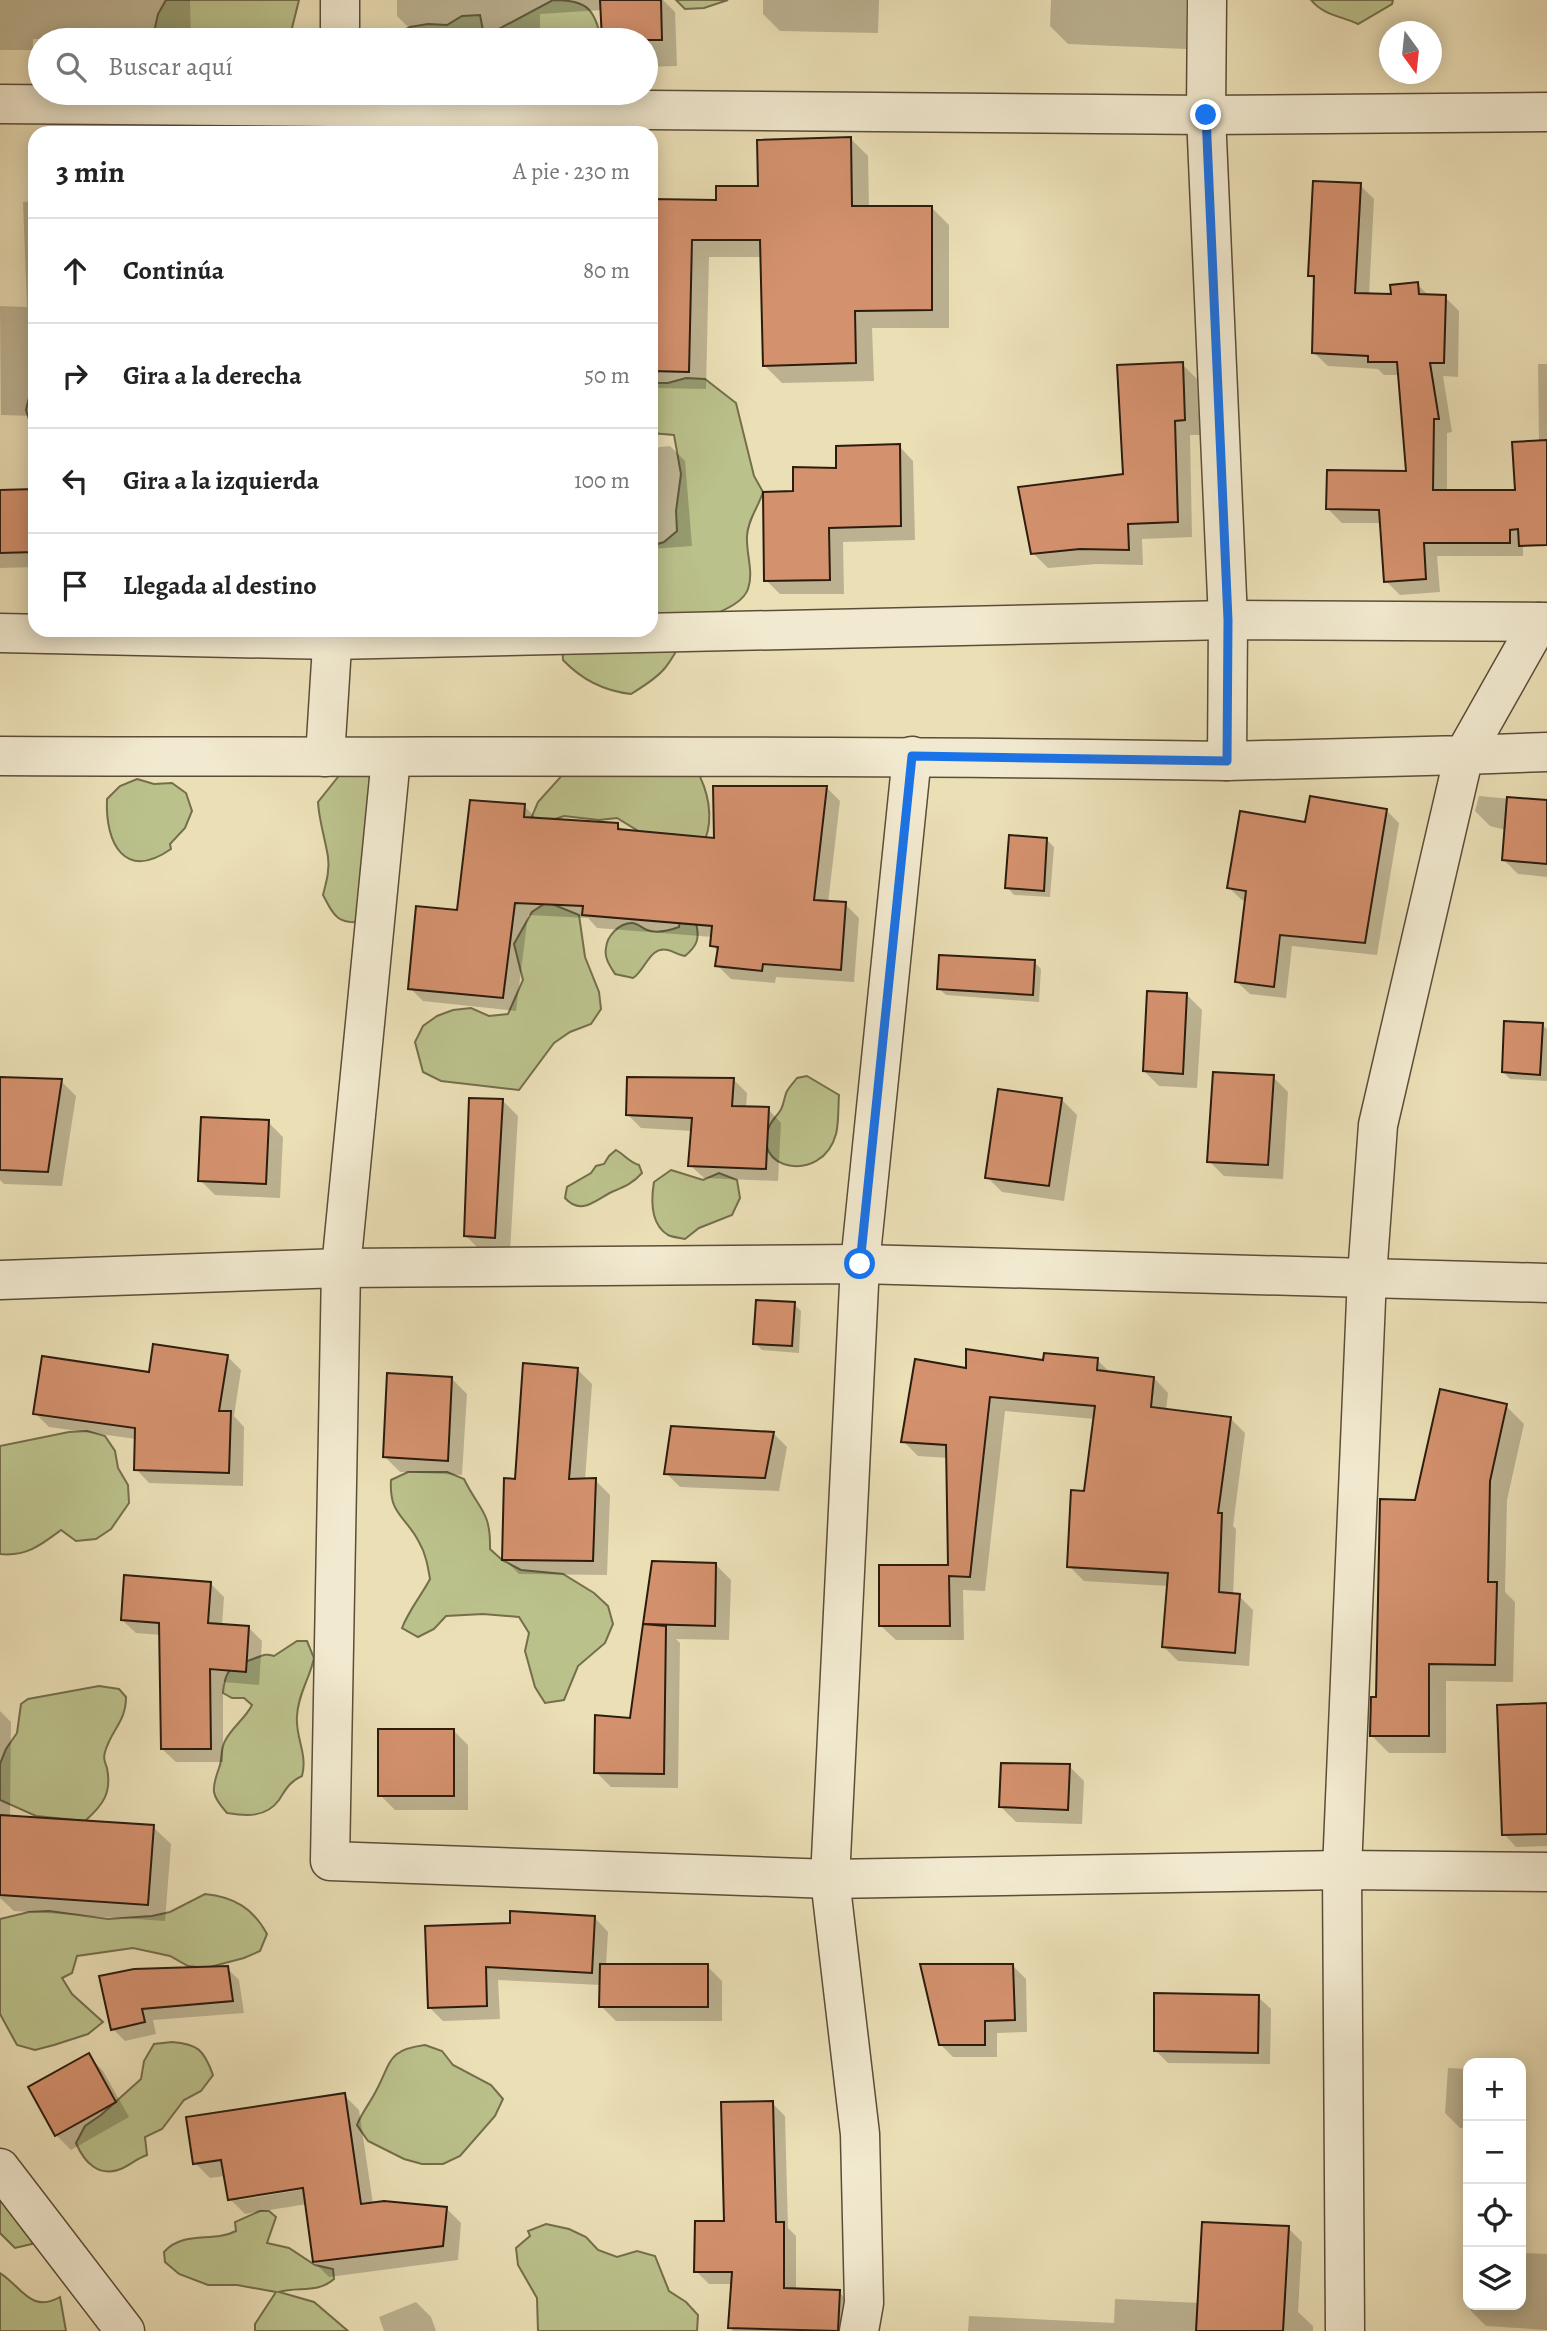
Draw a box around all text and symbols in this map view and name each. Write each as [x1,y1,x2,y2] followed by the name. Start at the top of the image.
[1379,21,1442,84] north arrow
[28,28,658,105] search box
[52,48,90,86] icon: search
[108,49,233,84] text: Buscar aquí
[1190,99,1221,130] route end
[56,152,125,192] text: 3 min
[513,156,630,187] text: A pie · 230 m
[56,252,94,290] icon: ahead
[123,253,224,288] text: Continúa
[583,255,630,286] text: 80 m
[56,357,94,395] icon: right
[123,358,302,393] text: Gira a la derecha
[584,360,630,391] text: 50 m
[56,462,94,500] icon: left
[123,463,319,498] text: Gira a la izquierda
[574,465,630,496] text: 100 m
[56,567,94,605] icon: arrive
[123,568,317,603] text: Llegada al destino
[844,1248,875,1279] route start
[1463,2058,1526,2310] map controls
[1463,2058,1526,2121] button: +
[1463,2121,1526,2184] button: −
[1463,2184,1526,2247] button: locate
[1463,2247,1526,2310] button: layers

